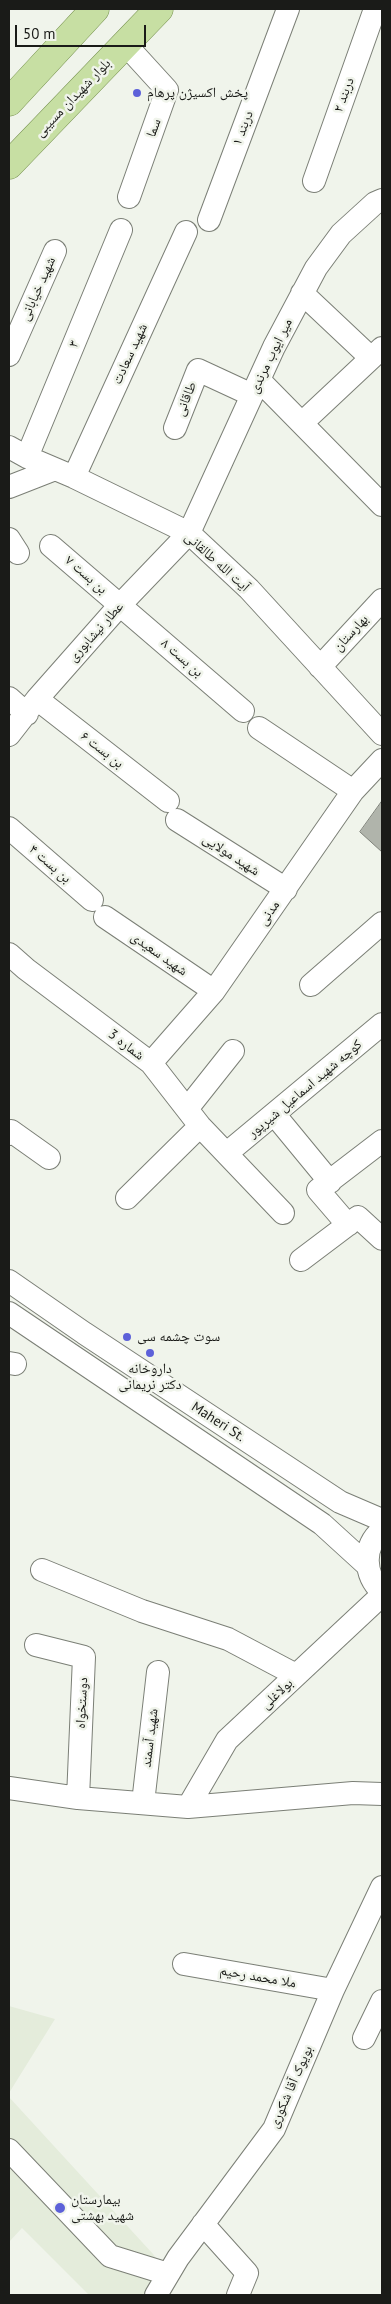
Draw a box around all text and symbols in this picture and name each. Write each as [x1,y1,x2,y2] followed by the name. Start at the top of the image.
[18,15,149,47] scale bar
[23,24,56,43] text: 50 m
[31,55,115,141] street label: بلوار شهیدان مسیبی
[330,75,358,115] street label: دربند ۲
[147,85,248,101] place label: پخش اکسیژن پرهام
[131,87,143,99] marker: پخش اکسیژن پرهام
[229,108,257,148] street label: دربند ۱
[143,116,165,140] street label: سما
[16,254,60,324] street label: شهید خیابانی
[246,316,296,396] street label: میر ایوب مرندی
[109,321,151,387] street label: شهید سعادت
[65,338,83,350] street label: ۳
[172,379,200,419] street label: طاقانی
[181,529,253,595] street label: آیت الله طالقانی
[61,552,111,598] street label: بن بست ۷
[65,599,127,665] street label: عطار نیشابوری
[330,611,372,655] street label: بهارستان
[157,635,207,681] street label: بن بست ۸
[77,728,127,772] street label: بن بست ۶
[199,830,263,880] street label: شهید مولایی
[25,841,75,887] street label: بن بست ۴
[255,897,283,929] street label: مدنی
[127,928,191,980] street label: شهید سعیدی
[105,1026,147,1064] street label: شماره 3
[244,1036,366,1142] street label: کوچه شهید اسماعیل شیرپور
[137,1329,220,1345] place label: سوت چشمه سی
[121,1331,133,1343] marker: سوت چشمه سی
[144,1347,156,1359] marker: داروخانه دكتر نریمانی
[118,1361,182,1394] place label: داروخانه دكتر نریمانی
[188,1398,248,1446] street label: Maheri St.
[257,1675,297,1713] street label: بولاغلی
[72,1677,92,1729] street label: دوستخواه
[138,1708,162,1768] street label: شهید آسمند
[218,1962,298,1992] street label: ملا محمد رحیم
[265,2043,317,2131] street label: بویوک آقا شکوری
[71,2192,134,2224] place label: بیمارستان شهید بهشتی
[53,2201,67,2215] marker: بیمارستان شهید بهشتی

